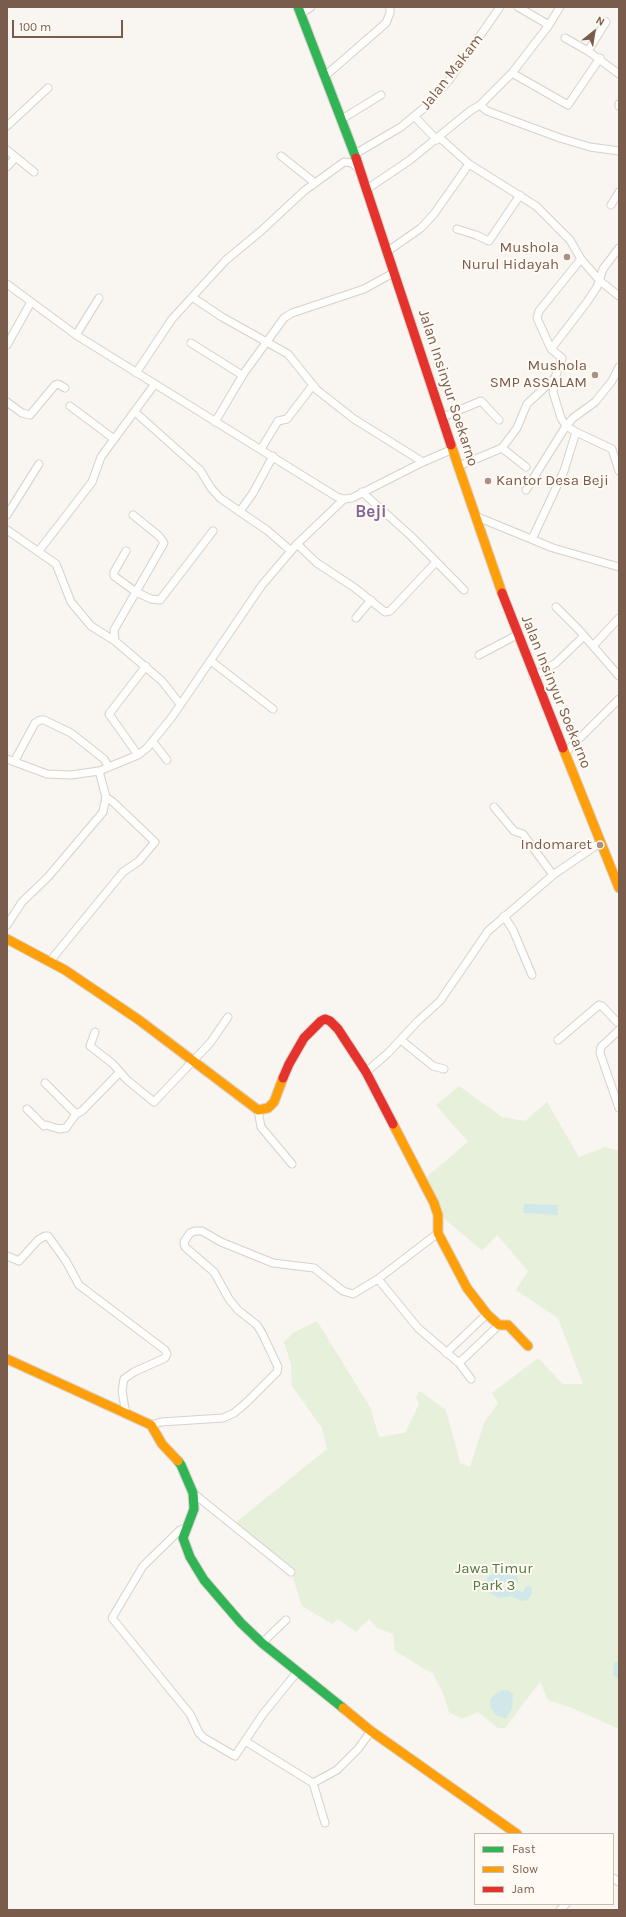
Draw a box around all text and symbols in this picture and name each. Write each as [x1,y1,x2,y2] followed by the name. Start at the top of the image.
[14,12,125,38] scale bar
[574,12,614,52] north arrow
[594,14,607,29] text: N
[19,20,51,34] text: 100 m
[417,31,487,113] street label: Jalan Makam
[461,239,559,274] place label: Mushola Nurul Hidayah
[562,252,572,262] marker: Mushola Nurul Hidayah
[414,307,482,469] street label: Jalan Insinyur Soekarno
[490,357,587,392] place label: Mushola SMP ASSALAM
[590,370,600,380] marker: Mushola SMP ASSALAM
[496,472,609,490] place label: Kantor Desa Beji
[483,476,493,486] marker: Kantor Desa Beji
[355,502,387,522] district label: Beji
[517,613,595,771] street label: Jalan Insinyur Soekarno
[521,836,592,854] place label: Indomaret
[595,840,605,850] marker: Indomaret
[455,1560,533,1595] park label: Jawa Timur Park 3
[474,1833,614,1905] legend
[512,1842,535,1856] text: Fast
[512,1862,538,1876] text: Slow
[512,1882,535,1896] text: Jam

